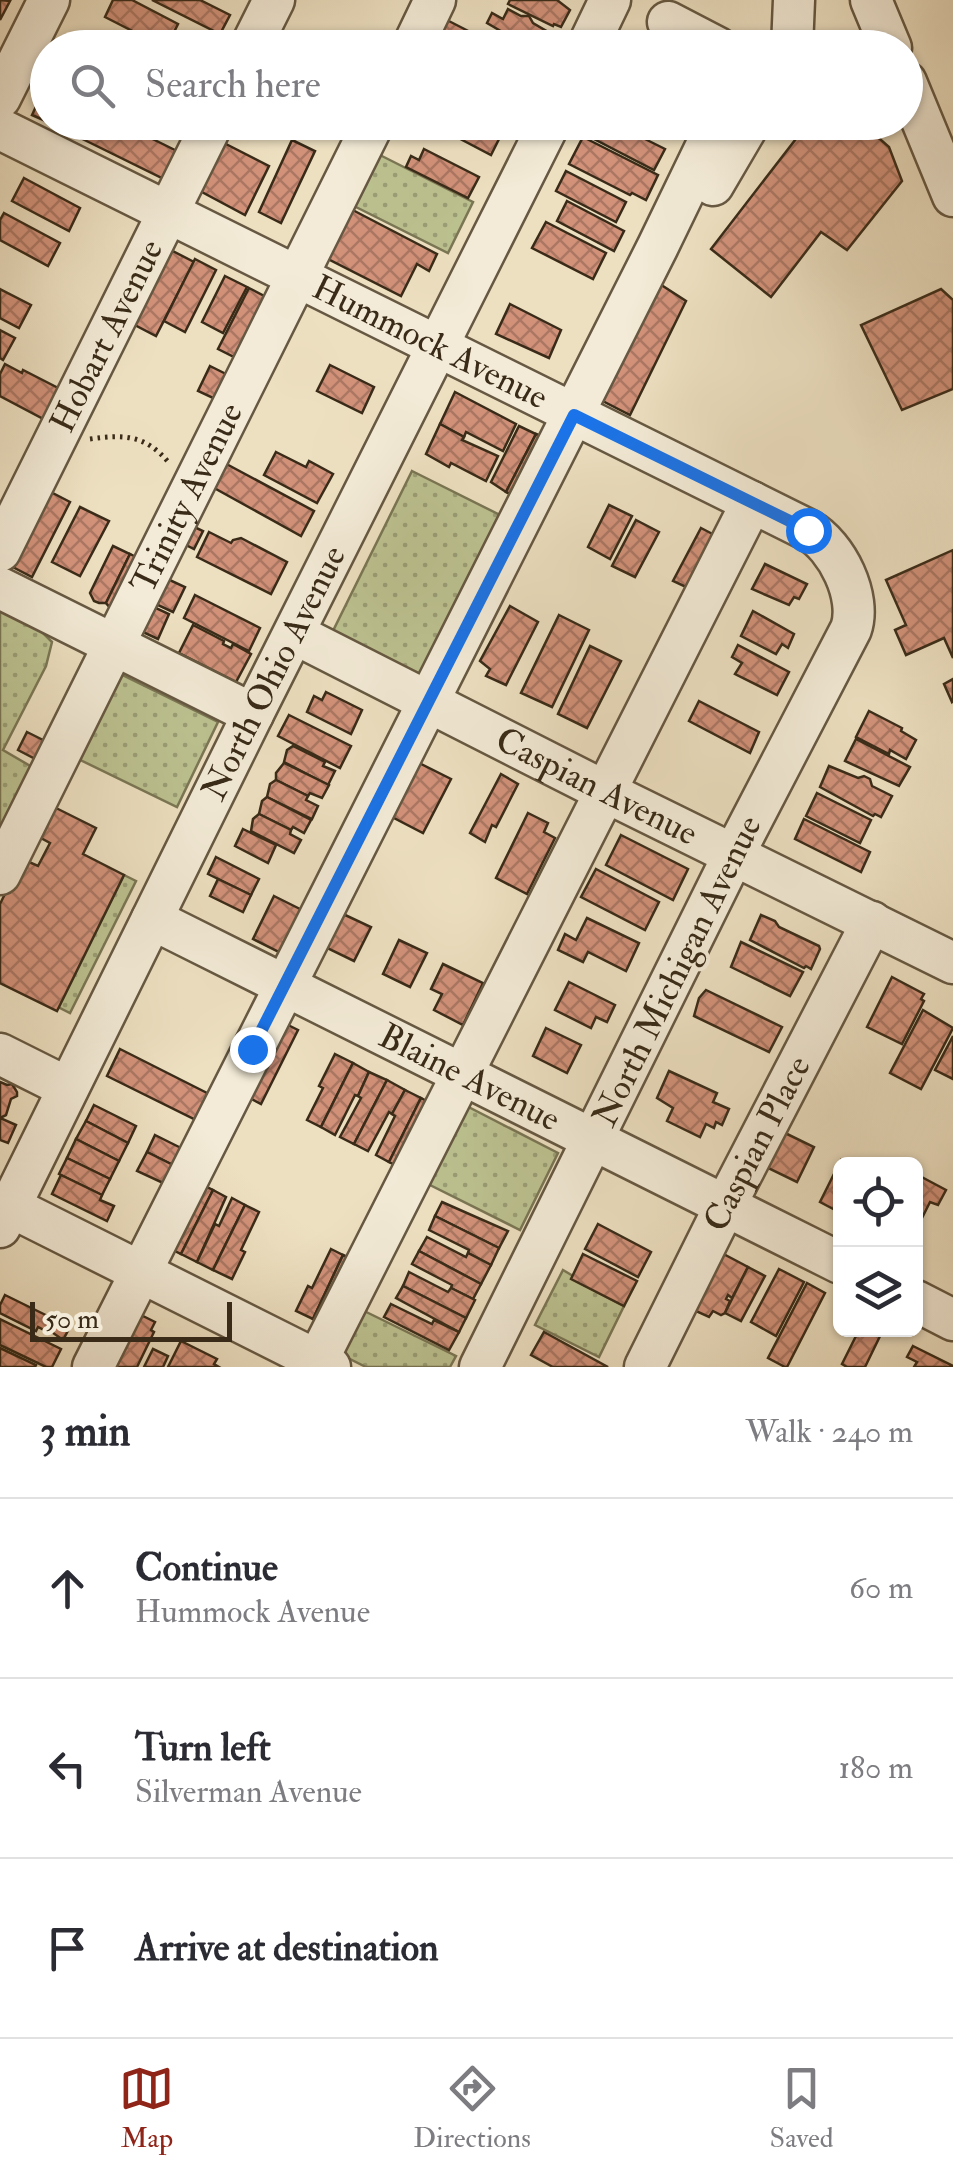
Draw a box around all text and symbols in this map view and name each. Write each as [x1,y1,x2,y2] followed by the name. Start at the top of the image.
[30,30,923,140] search box
[65,58,120,113] icon: search
[145,61,321,109] text: Search here
[40,232,173,440] street label: Hobart Avenue
[305,266,555,419] street label: Hummock Avenue
[121,395,253,601] street label: Trinity Avenue
[786,508,832,554] route start
[192,538,356,808] street label: North Ohio Avenue
[488,718,705,856] street label: Caspian Avenue
[583,808,771,1134] street label: North Michigan Avenue
[372,1014,567,1141] street label: Blaine Avenue
[230,1027,276,1073] route end
[694,1049,821,1239] street label: Caspian Place
[833,1157,923,1337] map controls
[833,1157,923,1247] button: locate
[833,1247,923,1337] button: layers
[30,1297,232,1342] scale bar
[45,1302,99,1337] text: 50 m
[40,1406,130,1458] text: 3 min
[745,1412,913,1452] text: Walk · 240 m
[135,1544,278,1592] text: Continue
[40,1561,95,1616] icon: ahead
[849,1568,913,1608] text: 60 m
[135,1592,370,1632] text: Hummock Avenue
[135,1724,271,1772] text: Turn left
[40,1741,95,1796] icon: left
[839,1748,913,1788] text: 180 m
[135,1772,362,1812] text: Silverman Avenue
[40,1921,95,1976] icon: arrive
[135,1924,439,1972] text: Arrive at destination
[119,2061,174,2156] tab: Map
[413,2061,531,2156] tab: Directions
[770,2061,834,2156] tab: Saved

